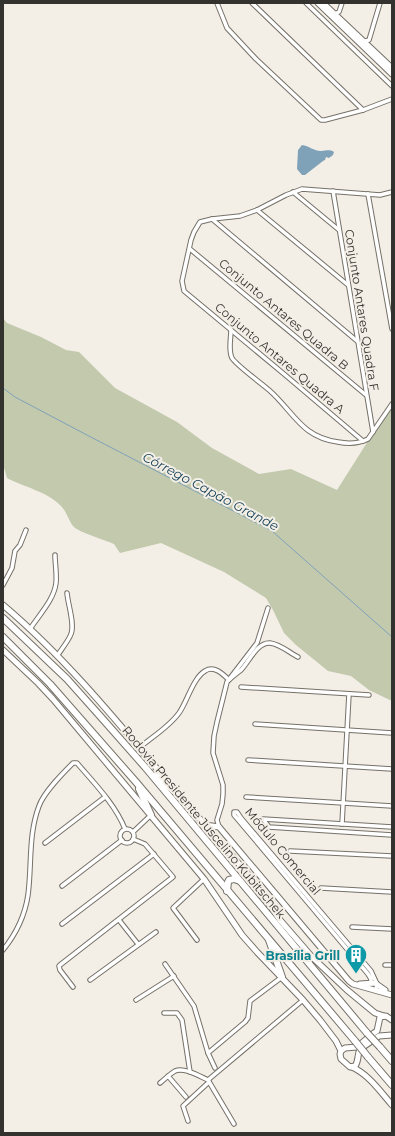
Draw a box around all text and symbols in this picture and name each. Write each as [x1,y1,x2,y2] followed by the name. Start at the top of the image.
[342,228,382,392] street label: Conjunto Antares Quadra F
[216,255,352,373] street label: Conjunto Antares Quadra B
[212,299,348,417] street label: Conjunto Antares Quadra A
[140,448,282,534] water label: Córrego Capão Grande
[119,723,289,922] street label: Rodovia Presidente Juscelino Kubitschek
[242,804,324,898] street label: Módulo Comercial
[343,942,369,975] building icon: Brasília Grill
[265,948,340,963] place label: Brasília Grill

